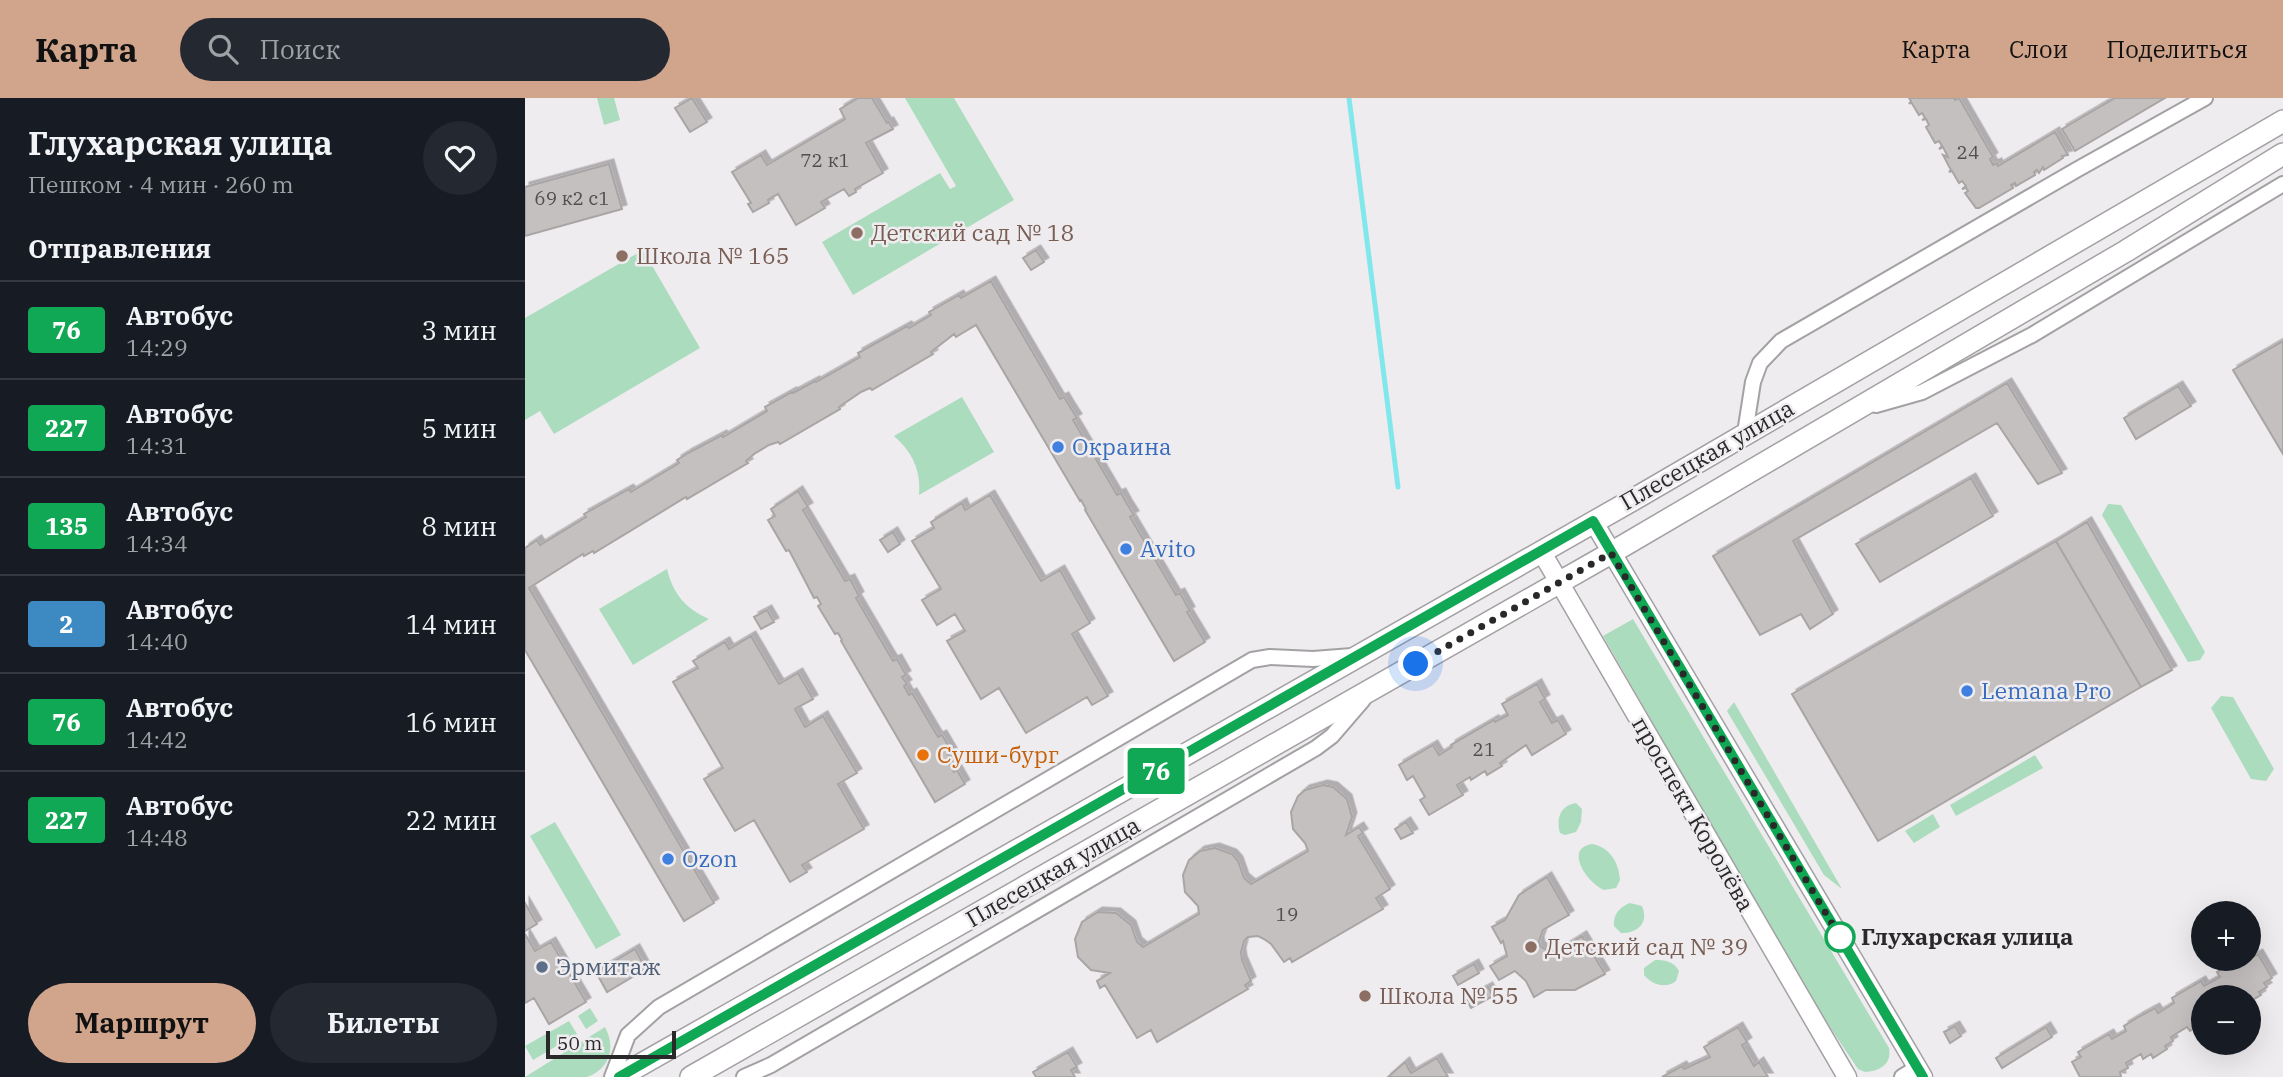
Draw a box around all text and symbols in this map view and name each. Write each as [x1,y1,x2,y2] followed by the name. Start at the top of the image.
[180,18,670,81] search box
[35,28,138,71] text: Карта
[204,30,242,68] icon: search
[260,32,340,66] text: Поиск
[1901,33,1971,65] text: Карта
[2009,33,2068,65] text: Слои
[2106,33,2248,65] text: Поделиться
[28,121,333,164] text: Глухарская улица
[423,121,497,195] button: heart
[1957,140,1979,164] house number: 24
[800,148,850,172] house number: 72 к1
[28,169,294,199] text: Пешком · 4 мин · 260 m
[534,186,610,210] house number: 69 к2 с1
[871,217,1074,247] place label: Детский сад № 18
[849,225,865,241] marker: Детский сад № 18
[28,231,211,265] text: Отправления
[636,240,790,270] place label: Школа № 165
[614,248,630,264] marker: Школа № 165
[126,298,233,332] text: Автобус
[421,313,497,347] text: 3 мин
[52,314,81,346] text: 76
[126,332,188,362] text: 14:29
[1614,392,1799,516] street label: Плесецкая улица
[126,396,233,430] text: Автобус
[421,411,497,445] text: 5 мин
[45,412,88,444] text: 227
[126,430,188,460] text: 14:31
[1072,431,1172,461] place label: Окраина
[1050,439,1066,455] marker: Окраина
[126,494,233,528] text: Автобус
[421,509,497,543] text: 8 мин
[45,510,88,542] text: 135
[126,528,188,558] text: 14:34
[1140,533,1196,563] place label: Avito
[1118,541,1134,557] marker: Avito
[126,592,233,626] text: Автобус
[406,607,497,641] text: 14 мин
[59,608,74,640] text: 2
[126,626,188,656] text: 14:40
[1398,646,1433,681] your location
[1981,675,2111,705] place label: Lemana Pro
[1959,683,1975,699] marker: Lemana Pro
[126,690,233,724] text: Автобус
[406,705,497,739] text: 16 мин
[52,706,81,738] text: 76
[1626,711,1762,916] street label: проспект Королёва
[126,724,188,754] text: 14:42
[1473,737,1495,761] house number: 21
[937,739,1059,769] place label: Суши-бург
[915,747,931,763] marker: Суши-бург
[1125,748,1187,794] line badge: 76
[1142,755,1170,787] text: 76
[126,788,233,822] text: Автобус
[406,803,497,837] text: 22 мин
[45,804,88,836] text: 227
[960,809,1145,933] street label: Плесецкая улица
[126,822,188,852] text: 14:48
[682,843,738,873] place label: Ozon
[660,851,676,867] marker: Ozon
[2191,901,2261,1055] map controls
[2191,901,2261,971] button: +
[1276,902,1298,926] house number: 19
[1861,921,2073,951] place label: Глухарская улица
[1825,922,1855,952] marker: Глухарская улица
[1545,931,1748,961] place label: Детский сад № 39
[1523,939,1539,955] marker: Детский сад № 39
[556,951,661,981] place label: Эрмитаж
[534,959,550,975] marker: Эрмитаж
[1379,980,1519,1010] place label: Школа № 55
[28,983,256,1063] button: Маршрут
[270,983,497,1063] button: Билеты
[2191,985,2261,1055] button: −
[1357,988,1373,1004] marker: Школа № 55
[546,1028,675,1060] scale bar
[557,1031,602,1055] text: 50 m

